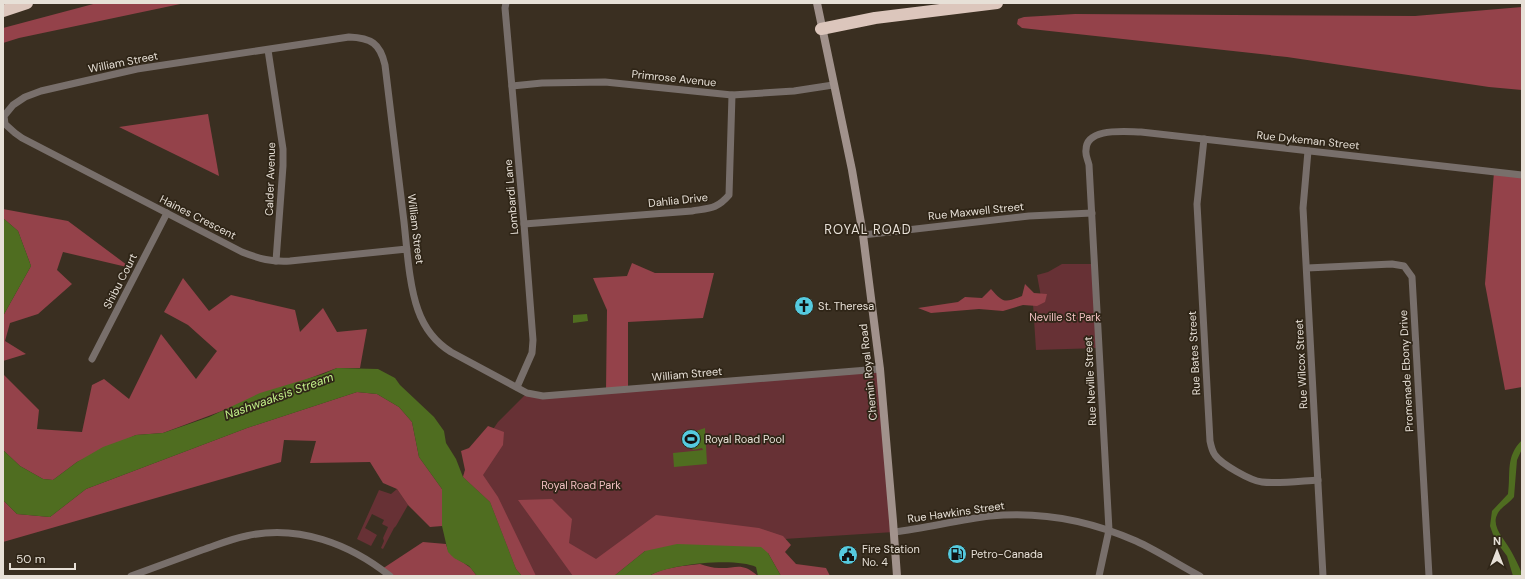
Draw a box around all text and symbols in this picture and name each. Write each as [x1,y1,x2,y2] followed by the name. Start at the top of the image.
[87,48,159,76] street label: William Street
[631,67,717,89] street label: Primrose Avenue
[1256,128,1360,152] street label: Rue Dykeman Street
[262,142,278,216] street label: Calder Avenue
[501,159,521,235] street label: Lombardi Lane
[647,190,709,210] street label: Dahlia Drive
[157,192,239,242] street label: Haines Crescent
[405,193,427,265] street label: William Street
[927,199,1025,223] street label: Rue Maxwell Street
[824,221,912,238] district label: ROYAL ROAD
[100,251,140,311] street label: Shibu Court
[793,295,815,317] church icon: St. Theresa
[818,299,874,313] place label: St. Theresa
[1029,310,1101,324] park label: Neville St Park
[1185,310,1203,396] street label: Rue Bates Street
[1396,310,1416,432] street label: Promenade Ebony Drive
[1292,319,1310,409] street label: Rue Wilcox Street
[856,323,880,421] street label: Chemin Royal Road
[1081,336,1099,426] street label: Rue Neville Street
[651,364,723,384] street label: William Street
[222,369,336,423] water label: Nashwaaksis Stream
[680,428,702,450] sports icon: Royal Road Pool
[705,432,785,446] place label: Royal Road Pool
[541,478,621,492] park label: Royal Road Park
[907,498,1005,526] street label: Rue Hawkins Street
[1477,531,1517,571] north arrow
[1493,534,1501,548] text: N
[862,542,920,569] place label: Fire Station No. 4
[946,543,968,565] fuel station icon: Petro-Canada
[837,544,859,566] public building icon: Fire Station No. 4
[10,545,75,571] scale bar
[971,547,1043,561] place label: Petro-Canada
[16,551,45,567] text: 50 m

